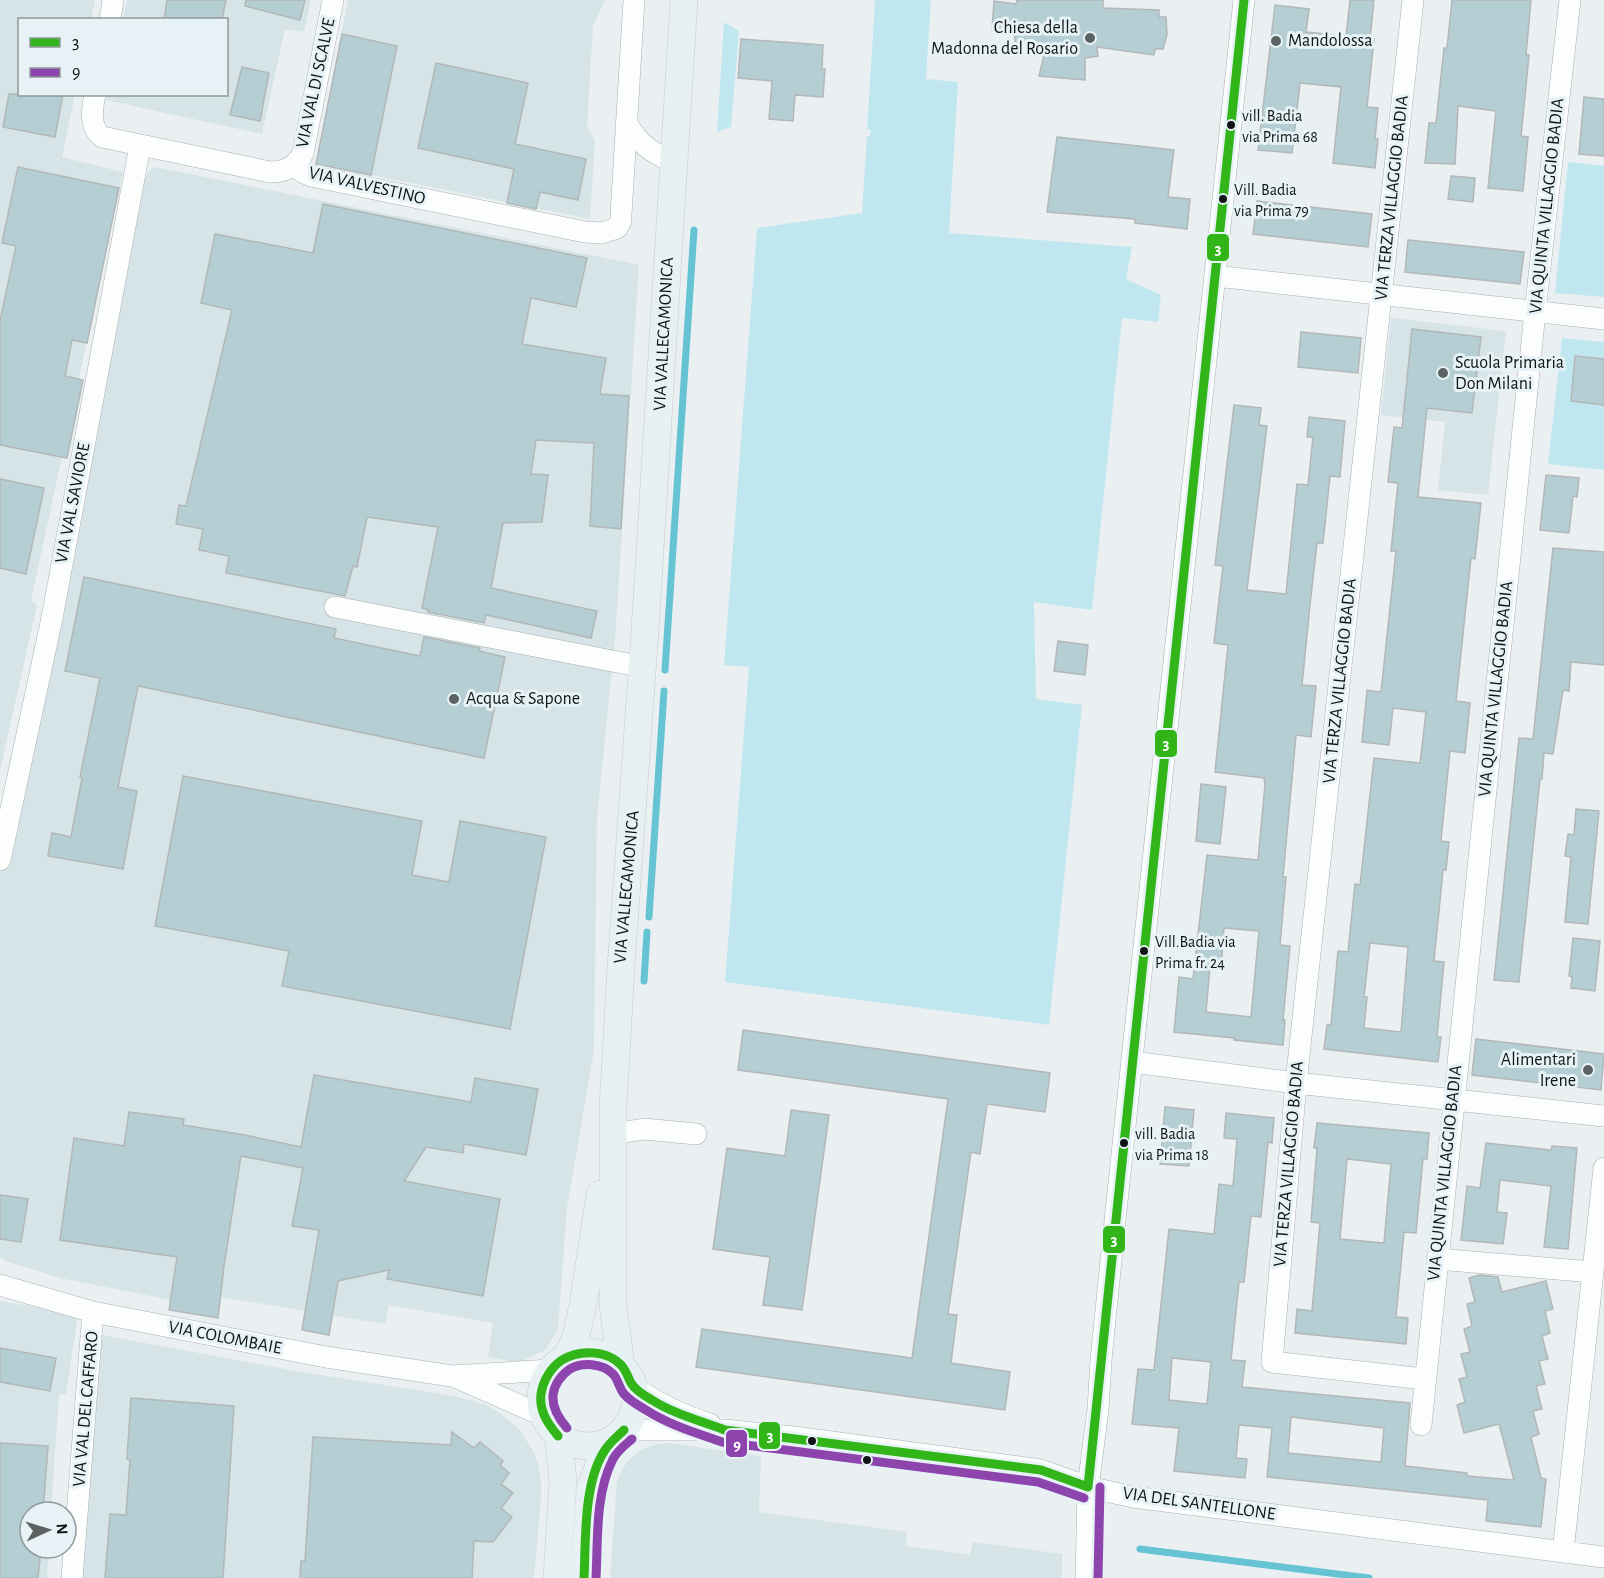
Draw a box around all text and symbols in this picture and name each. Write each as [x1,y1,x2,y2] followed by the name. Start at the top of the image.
[293,16,339,149] street label: VIA VAL DI SCALVE
[18,18,228,96] legend
[931,19,1078,58] place label: Chiesa della Madonna del Rosario
[1083,31,1097,45] marker: Chiesa della Madonna del Rosario
[1288,32,1373,50] place label: Mandolossa
[72,34,79,52] text: 3
[1269,34,1283,48] marker: Mandolossa
[72,64,80,82] text: 9
[1372,94,1412,302] street label: VIA TERZA VILLAGGIO BADIA
[1527,97,1567,315] street label: VIA QUINTA VILLAGGIO BADIA
[1242,108,1318,145] place label: vill. Badia via Prima 68
[1225,119,1237,131] marker: vill. Badia via Prima 68
[307,164,427,208] street label: VIA VALVESTINO
[1234,182,1309,219] place label: Vill. Badia via Prima 79
[1217,193,1229,205] marker: Vill. Badia via Prima 79
[1206,233,1230,262] line badge: 3
[1215,241,1222,257] text: 3
[651,256,677,411] street label: VIA VALLECAMONICA
[1455,354,1564,393] place label: Scuola Primaria Don Milani
[1436,366,1450,380] marker: Scuola Primaria Don Milani
[53,441,94,565] street label: VIA VAL SAVIORE
[1320,577,1360,785] street label: VIA TERZA VILLAGGIO BADIA
[1476,580,1516,798] street label: VIA QUINTA VILLAGGIO BADIA
[466,690,580,708] place label: Acqua & Sapone
[447,692,461,706] marker: Acqua & Sapone
[1154,729,1178,758] line badge: 3
[1163,736,1170,752] text: 3
[611,809,643,964] street label: VIA VALLECAMONICA
[1155,934,1236,971] place label: Vill.Badia via Prima fr. 24
[1138,945,1150,957] marker: Vill.Badia via Prima fr. 24
[1501,1051,1576,1090] place label: Alimentari Irene
[1271,1060,1307,1268] street label: VIA TERZA VILLAGGIO BADIA
[1581,1063,1595,1077] marker: Alimentari Irene
[1425,1064,1465,1282] street label: VIA QUINTA VILLAGGIO BADIA
[1135,1126,1209,1163] place label: vill. Badia via Prima 18
[1118,1137,1130,1149] marker: vill. Badia via Prima 18
[1102,1225,1126,1254] line badge: 3
[1111,1232,1118,1248] text: 3
[167,1318,284,1358] street label: VIA COLOMBAIE
[70,1330,102,1488] street label: VIA VAL DEL CAFFARO
[758,1421,781,1450] line badge: 3
[767,1428,774,1444] text: 3
[725,1429,748,1458] line badge: 9
[806,1435,818,1447] unlabelled marker
[733,1437,741,1453] text: 9
[861,1454,873,1466] unlabelled marker
[1121,1484,1277,1524] street label: VIA DEL SANTELLONE
[18,1500,78,1560] north arrow
[54,1523,70,1535] text: N

